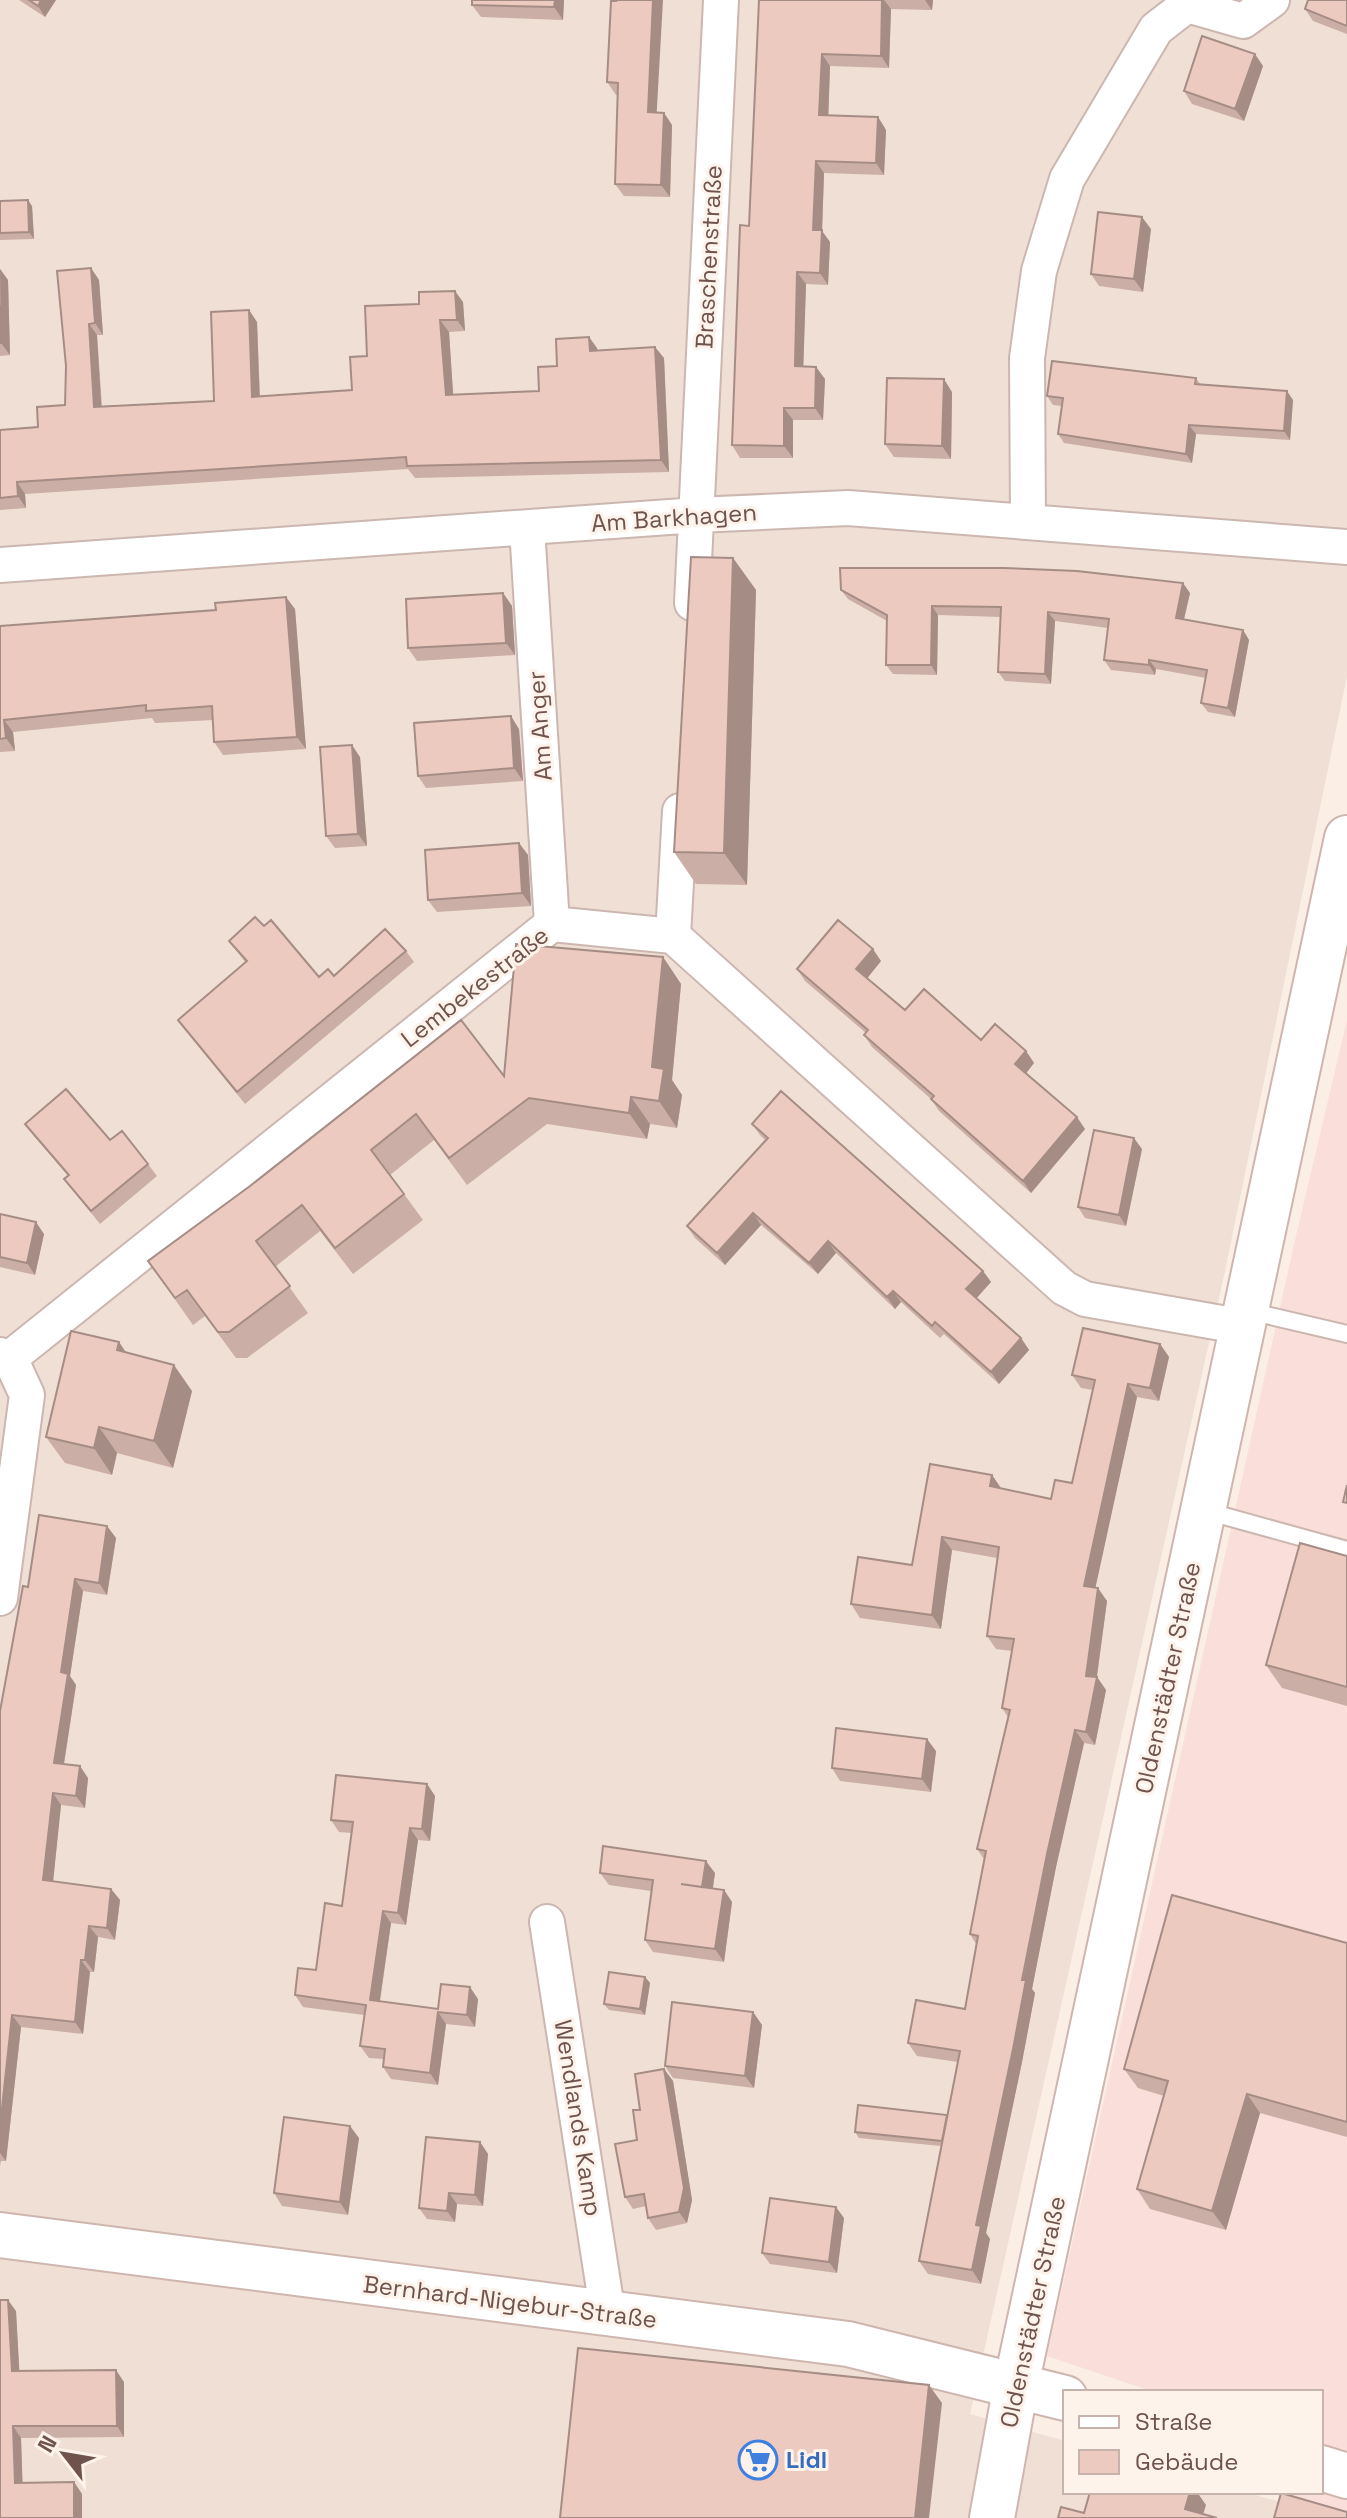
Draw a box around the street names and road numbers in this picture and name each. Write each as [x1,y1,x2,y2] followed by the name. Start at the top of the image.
[688,164,729,350] street label: Braschenstraße
[590,496,758,539] street label: Am Barkhagen
[520,670,559,782] street label: Am Anger
[395,919,555,1054] street label: Lembekestraße
[1128,1559,1207,1797] street label: Oldenstädter Straße
[548,2018,609,2218] street label: Wendlands Kamp
[993,2193,1072,2431] street label: Oldenstädter Straße
[361,2268,659,2335] street label: Bernhard-Nigebur-Straße

